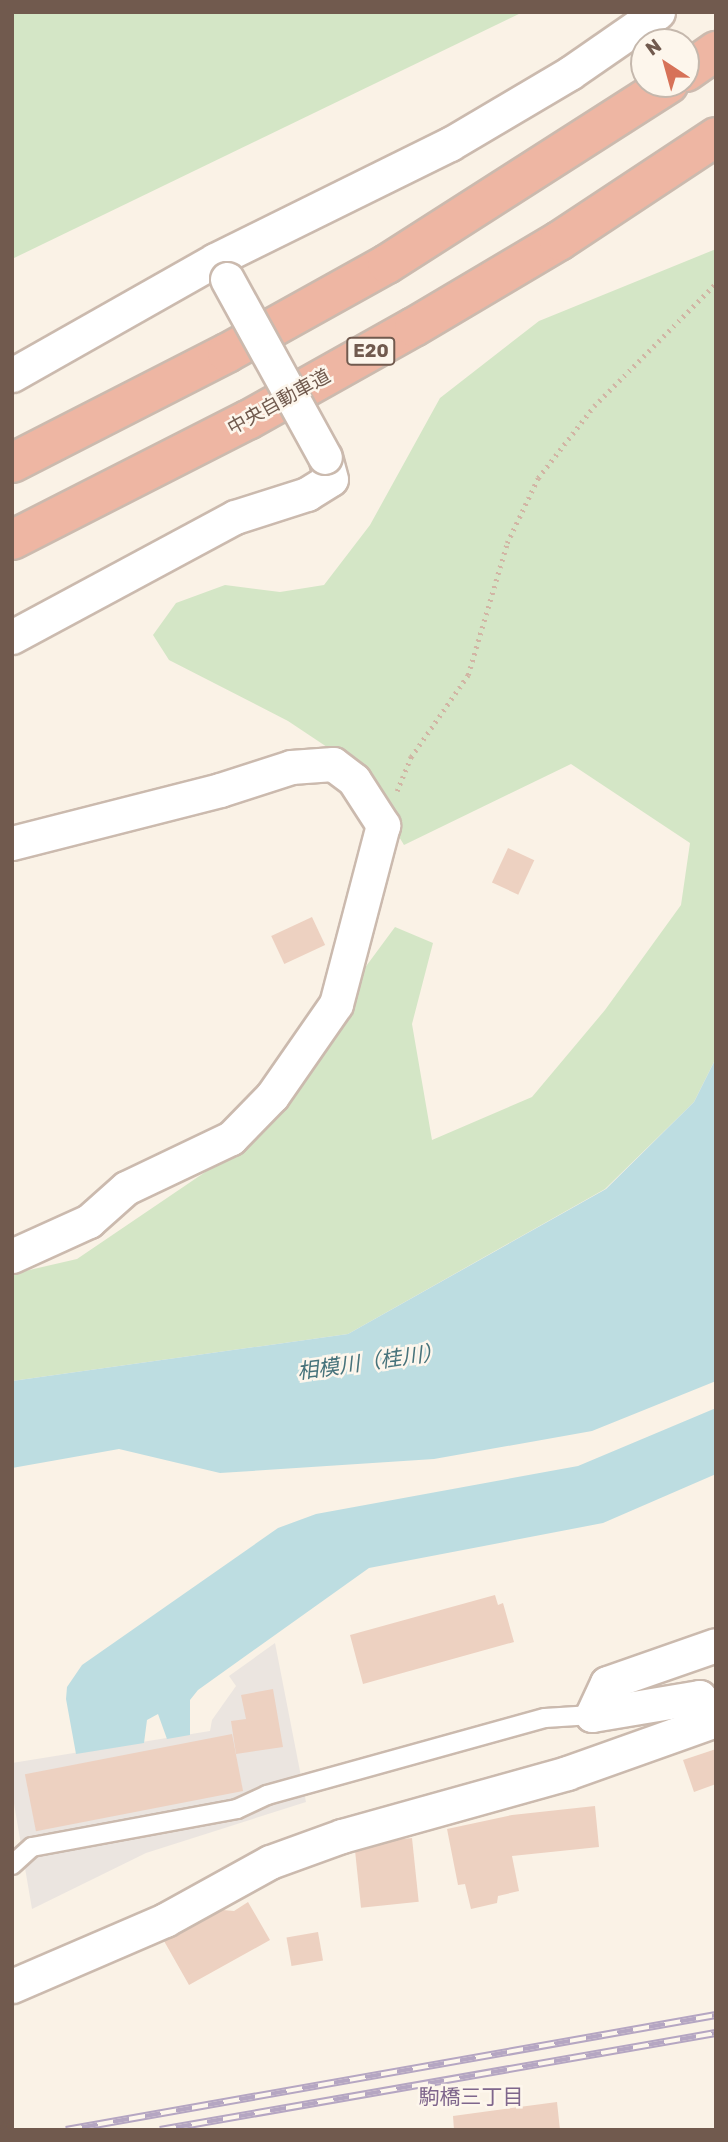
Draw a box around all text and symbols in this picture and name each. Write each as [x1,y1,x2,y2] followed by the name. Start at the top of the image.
[630,28,700,98] north arrow
[641,34,666,61] text: N
[345,337,397,366] road number: E20
[224,364,334,440] street label: 中央自動車道
[295,1339,445,1385] water label: 相模川（桂川）
[419,2084,523,2110] district label: 駒橋三丁目

